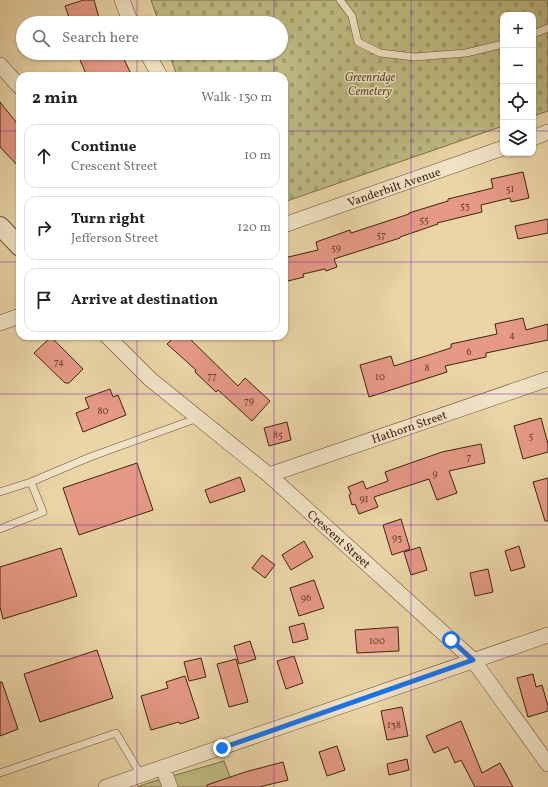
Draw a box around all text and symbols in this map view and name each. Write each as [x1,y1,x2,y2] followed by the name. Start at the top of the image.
[500,12,536,156] map controls
[500,12,536,48] button: +
[16,16,288,60] search box
[30,27,52,49] icon: search
[62,28,139,49] text: Search here
[500,48,536,84] button: −
[345,70,396,100] park label: Greenridge Cemetery
[500,84,536,120] button: locate
[32,87,78,110] text: 2 min
[201,89,272,107] text: Walk · 130 m
[500,120,536,156] button: layers
[71,137,136,158] text: Continue
[33,145,55,167] icon: ahead
[244,147,271,165] text: 10 m
[71,158,158,176] text: Crescent Street
[346,164,443,211] street label: Vanderbilt Avenue
[506,182,514,196] house number: 51
[460,199,470,213] house number: 53
[71,209,145,230] text: Turn right
[419,213,429,227] house number: 55
[33,217,55,239] icon: right
[237,219,271,237] text: 120 m
[376,228,386,242] house number: 57
[71,230,159,248] text: Jefferson Street
[331,241,341,255] house number: 59
[33,289,55,311] icon: arrive
[71,290,218,311] text: Arrive at destination
[509,328,515,342] house number: 4
[466,345,472,359] house number: 6
[54,355,64,369] house number: 74
[424,361,430,375] house number: 8
[207,369,217,383] house number: 77
[375,370,385,384] house number: 10
[244,394,254,408] house number: 79
[97,404,109,418] house number: 80
[370,408,449,448] street label: Hathorn Street
[273,428,283,442] house number: 85
[529,429,534,443] house number: 5
[467,450,472,464] house number: 7
[432,467,438,481] house number: 9
[359,492,369,506] house number: 91
[303,507,373,572] street label: Crescent Street
[392,531,402,545] house number: 93
[301,591,311,605] house number: 96
[442,631,460,649] route start
[369,634,385,648] house number: 100
[387,718,401,732] house number: 138
[213,739,231,757] route end

